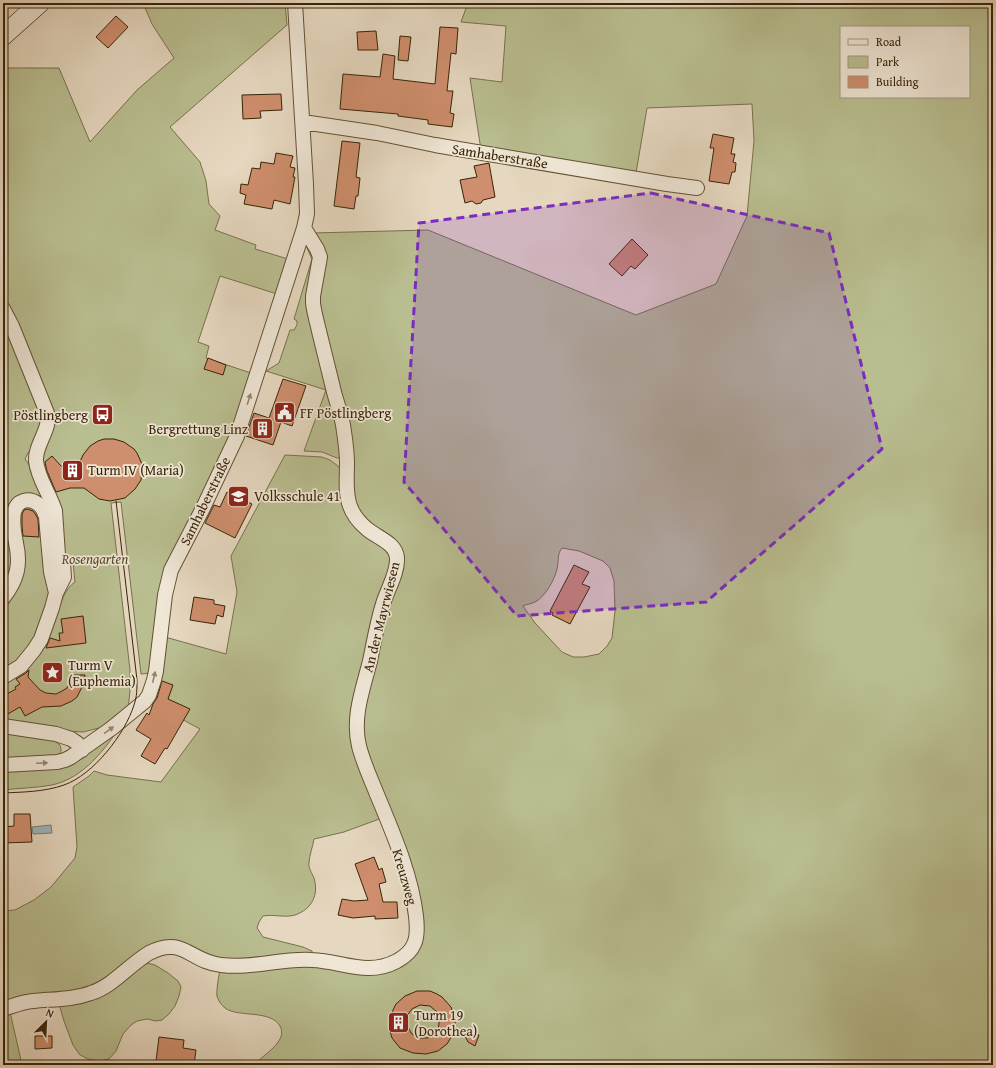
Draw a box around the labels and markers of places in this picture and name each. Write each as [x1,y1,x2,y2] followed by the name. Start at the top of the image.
[272,400,298,426] public building icon: FF Pöstlingberg
[90,402,116,428] bus stop icon: Pöstlingberg
[300,403,391,423] place label: FF Pöstlingberg
[14,405,88,425] place label: Pöstlingberg
[250,416,276,442] building icon: Bergrettung Linz
[149,419,248,439] place label: Bergrettung Linz
[59,457,85,483] building icon: Turm IV (Maria)
[88,460,184,480] place label: Turm IV (Maria)
[225,483,251,509] school or university icon: Volksschule 41
[254,486,340,506] place label: Volksschule 41
[68,655,136,691] place label: Turm V (Euphemia)
[40,660,66,686] place icon: Turm V (Euphemia)
[414,1005,477,1041] place label: Turm 19 (Dorothea)
[386,1010,412,1036] building icon: Turm 19 (Dorothea)

